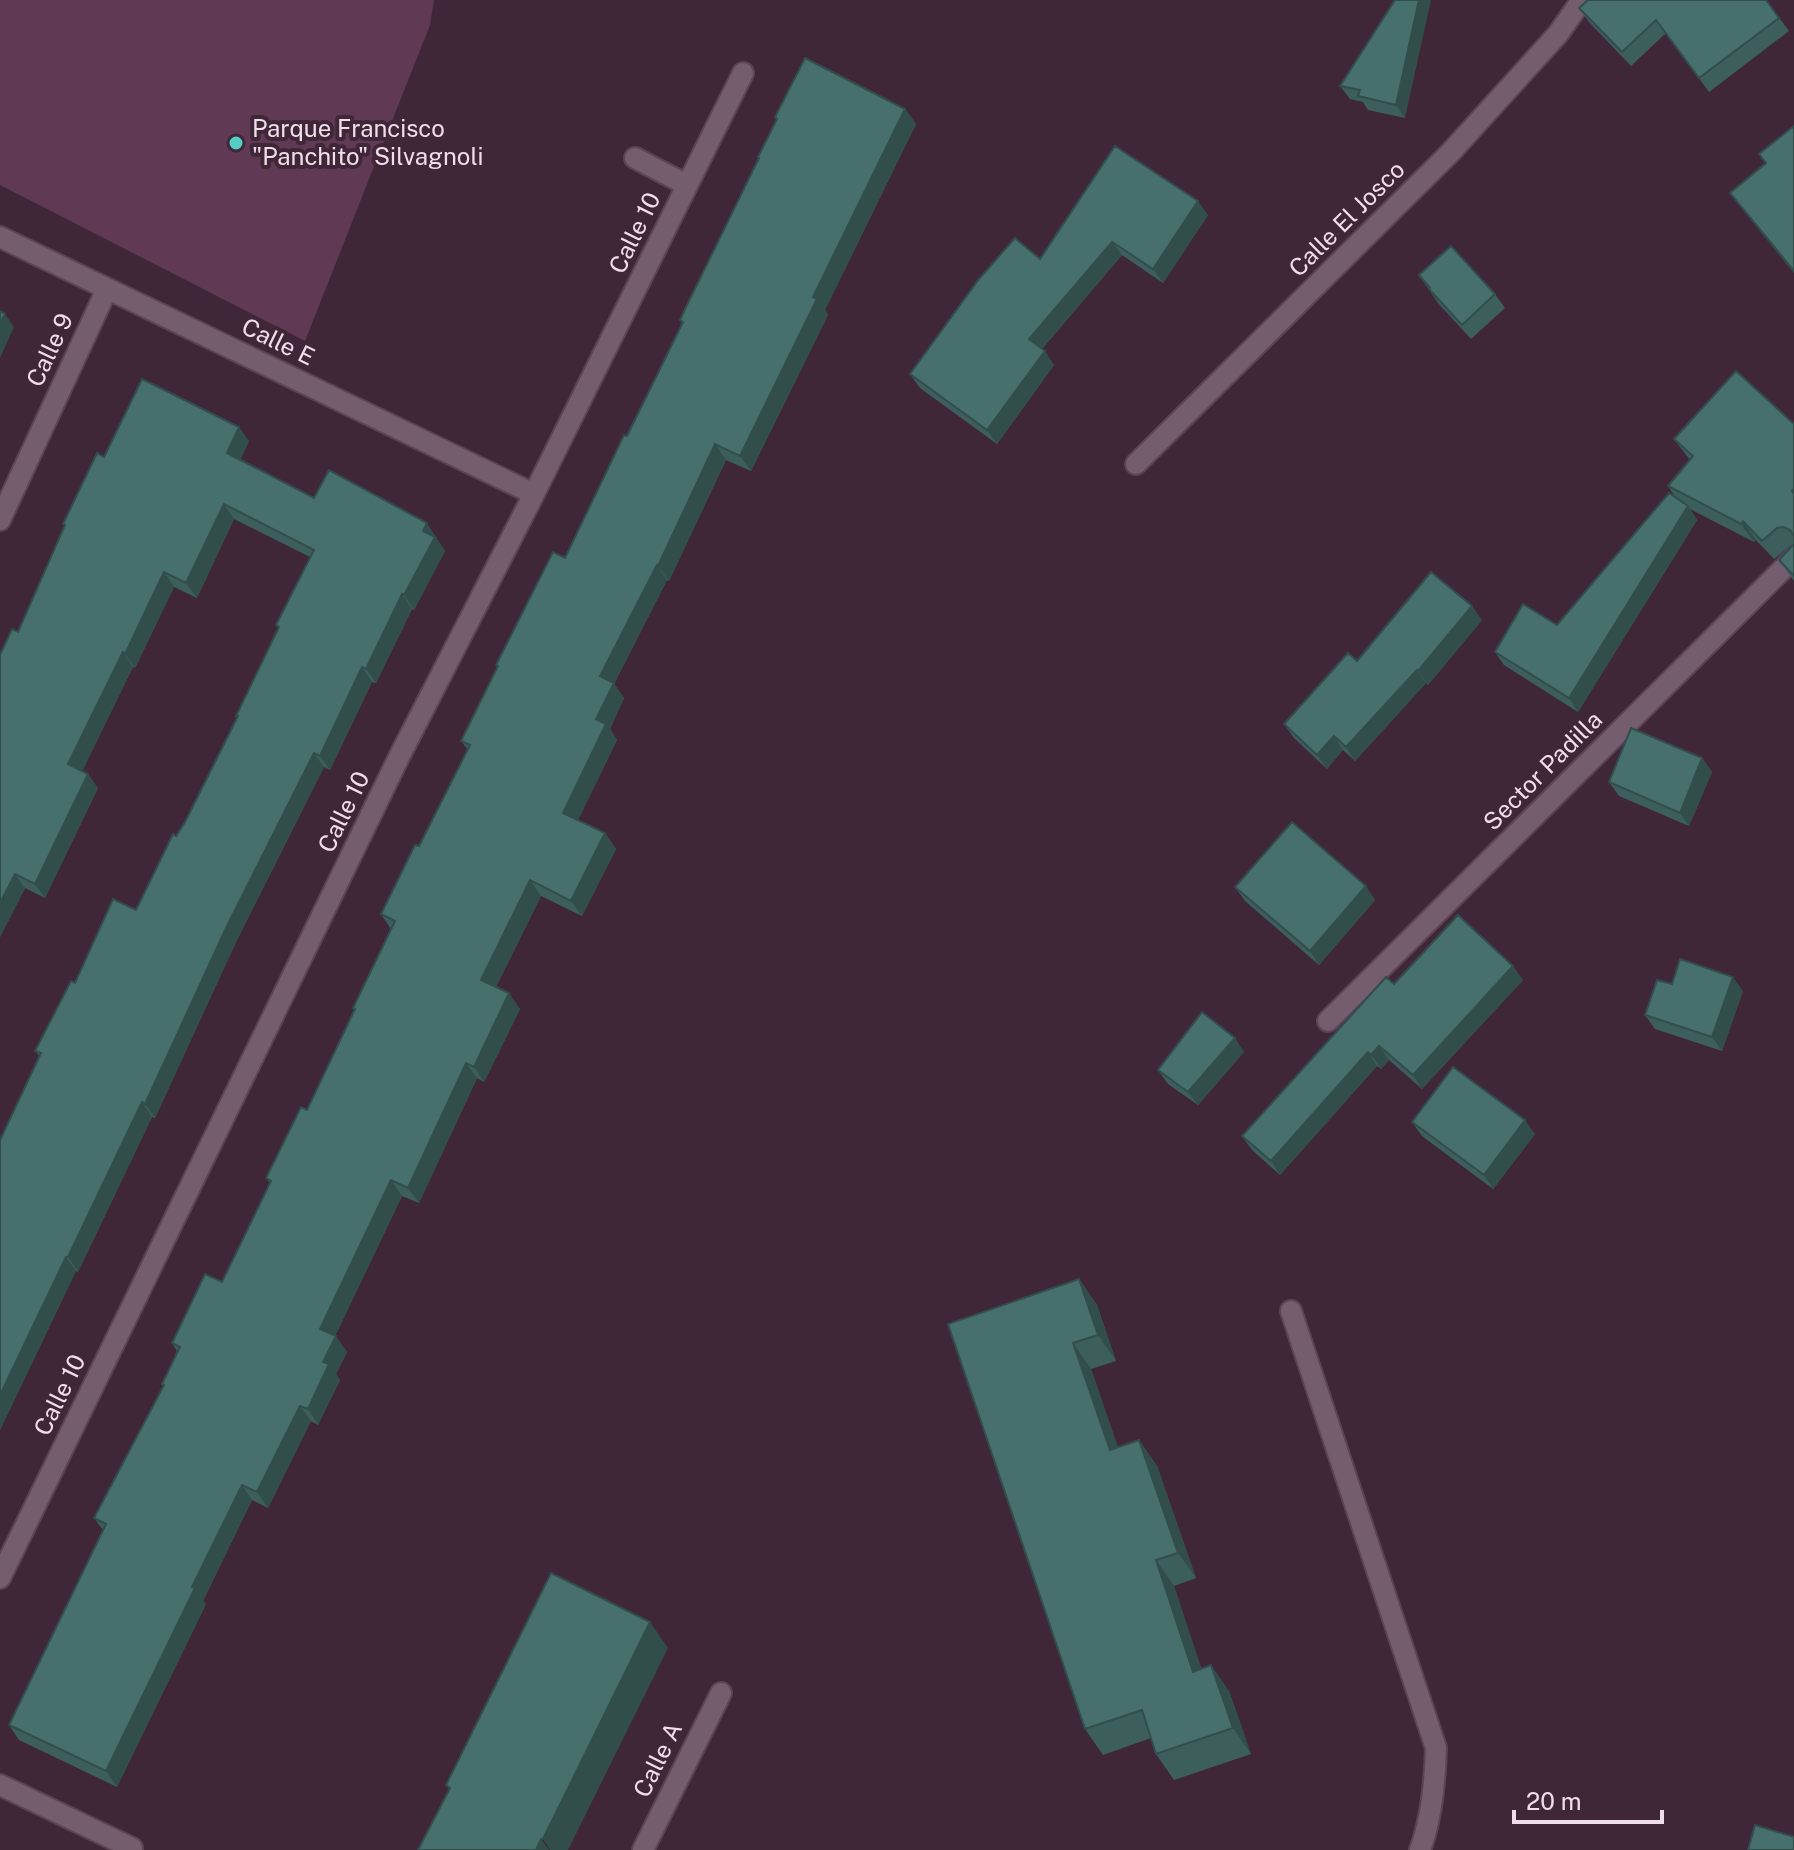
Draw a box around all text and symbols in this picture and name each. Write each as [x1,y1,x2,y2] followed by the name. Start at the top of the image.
[252,114,484,170] place label: Parque Francisco "Panchito" Silvagnoli
[227,134,245,152] marker: Parque Francisco "Panchito" Silvagnoli
[1283,155,1410,282] street label: Calle El Josco
[602,187,666,278] street label: Calle 10
[20,309,78,391] street label: Calle 9
[238,312,319,371] street label: Calle E
[1477,705,1607,835] street label: Sector Padilla
[311,766,375,857] street label: Calle 10
[27,1349,91,1440] street label: Calle 10
[627,1718,687,1801] street label: Calle A
[1514,1774,1662,1824] scale bar
[1526,1787,1582,1815] text: 20 m

